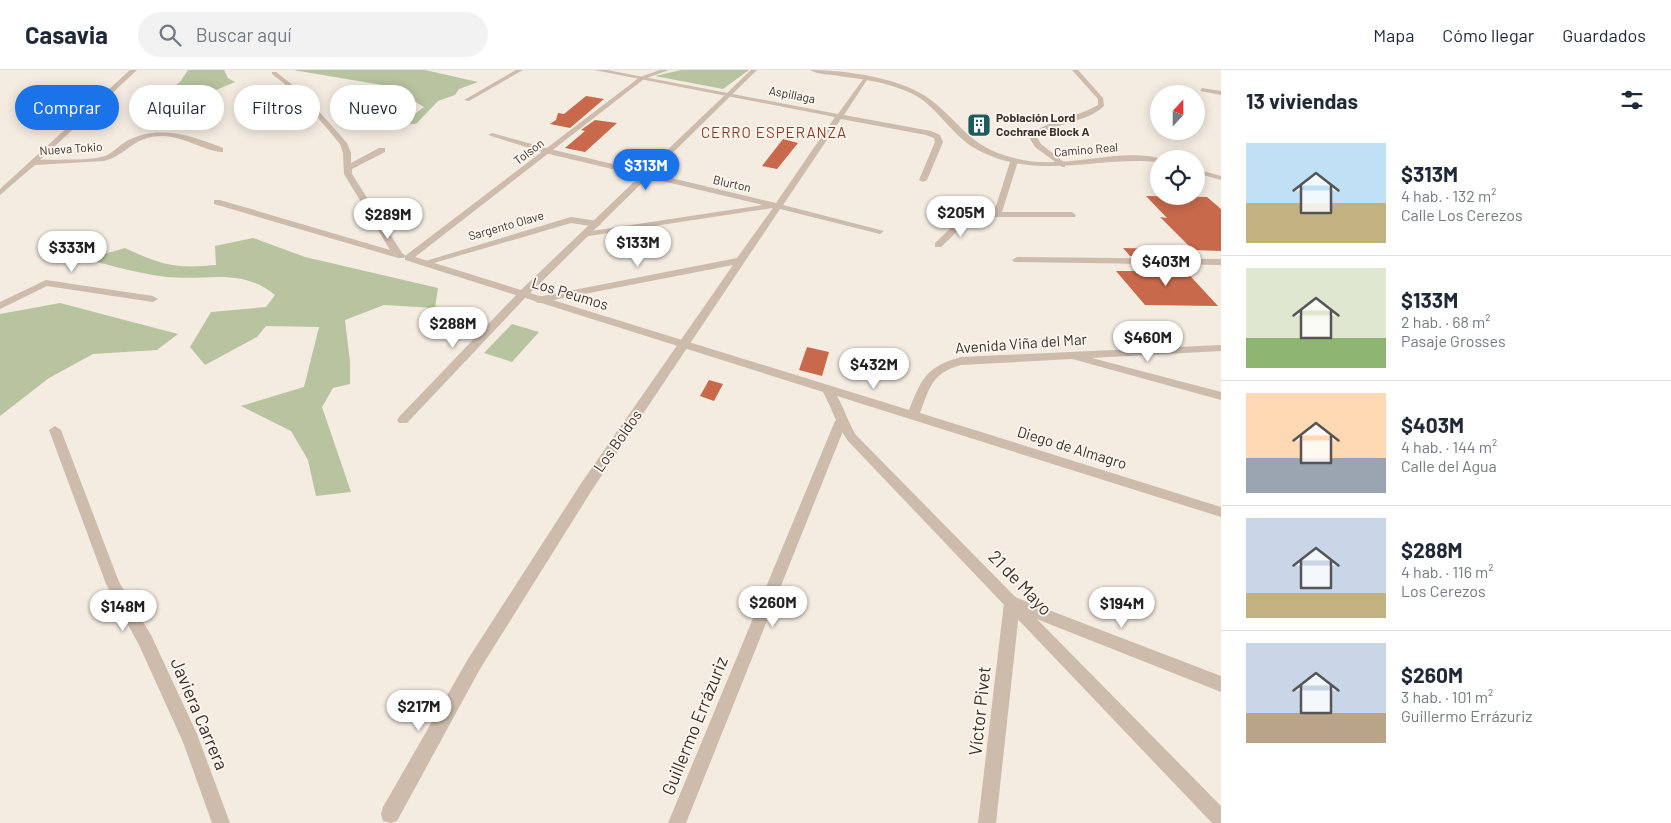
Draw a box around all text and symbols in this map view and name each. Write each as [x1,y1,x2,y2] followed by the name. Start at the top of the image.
[138,12,488,57] search box
[25,20,108,49] text: Casavia
[156,21,184,49] icon: search
[196,23,292,46] text: Buscar aquí
[1373,24,1414,46] text: Mapa
[1442,24,1534,46] text: Cómo llegar
[1562,24,1646,46] text: Guardados
[768,83,817,105] street label: Aspillaga
[15,85,119,130] chip: Comprar
[129,85,224,130] chip: Alquilar
[234,85,320,130] chip: Filtros
[330,85,416,130] chip: Nuevo
[1150,85,1205,140] north arrow
[1150,85,1205,205] map controls
[1618,86,1646,114] icon: filters
[1246,88,1358,113] text: 13 viviendas
[996,110,1090,138] place label: Población Lord Cochrane Block A
[966,112,992,138] building icon: Población Lord Cochrane Block A
[701,123,847,141] district label: CERRO ESPERANZA
[511,135,546,167] street label: Tolson
[39,139,103,157] street label: Nueva Tokio
[1053,139,1118,159] street label: Camino Real
[611,148,681,191] pin: $313M
[1150,150,1205,205] button: locate
[624,155,668,174] text: $313M
[1401,161,1458,186] text: $313M
[1286,163,1346,223] icon: home
[712,172,753,194] street label: Blurton
[1401,186,1497,205] text: 4 hab. · 132 m²
[926,196,996,238] pin: $205M
[353,198,423,240] pin: $289M
[937,202,985,221] text: $205M
[365,204,411,223] text: $289M
[1401,205,1523,224] text: Calle Los Cerezos
[466,208,545,243] street label: Sargento Olave
[603,226,673,268] pin: $133M
[37,230,107,273] pin: $333M
[616,232,660,251] text: $133M
[49,237,95,256] text: $333M
[1131,244,1201,287] pin: $403M
[1142,251,1190,270] text: $403M
[530,273,611,313] street label: Los Peumos
[1401,287,1458,312] text: $133M
[1286,288,1346,348] icon: home
[418,306,488,349] pin: $288M
[1401,312,1490,331] text: 2 hab. · 68 m²
[430,313,476,332] text: $288M
[1113,320,1183,363] pin: $460M
[1124,327,1172,346] text: $460M
[954,329,1088,357] street label: Avenida Viña del Mar
[1401,331,1506,350] text: Pasaje Grosses
[839,348,909,390] pin: $432M
[850,354,898,373] text: $432M
[589,406,645,475] street label: Los Boldos
[1401,412,1464,437] text: $403M
[1286,413,1346,473] icon: home
[1015,422,1129,472] street label: Diego de Almagro
[1401,437,1497,456] text: 4 hab. · 144 m²
[1401,456,1497,475] text: Calle del Agua
[1401,537,1463,562] text: $288M
[1286,538,1346,598] icon: home
[984,545,1057,619] street label: 21 de Mayo
[1401,562,1494,581] text: 4 hab. · 116 m²
[1401,581,1486,600] text: Los Cerezos
[738,586,808,628] pin: $260M
[1087,586,1157,629] pin: $194M
[88,590,158,632] pin: $148M
[749,592,797,611] text: $260M
[1100,593,1144,612] text: $194M
[101,596,145,615] text: $148M
[656,653,732,798] street label: Guillermo Errázuriz
[166,654,233,773] street label: Javiera Carrera
[1401,662,1463,687] text: $260M
[1286,663,1346,723] icon: home
[963,665,995,757] street label: Víctor Pivet
[1401,687,1493,706] text: 3 hab. · 101 m²
[384,690,454,732] pin: $217M
[397,696,441,715] text: $217M
[1401,706,1532,725] text: Guillermo Errázuriz

